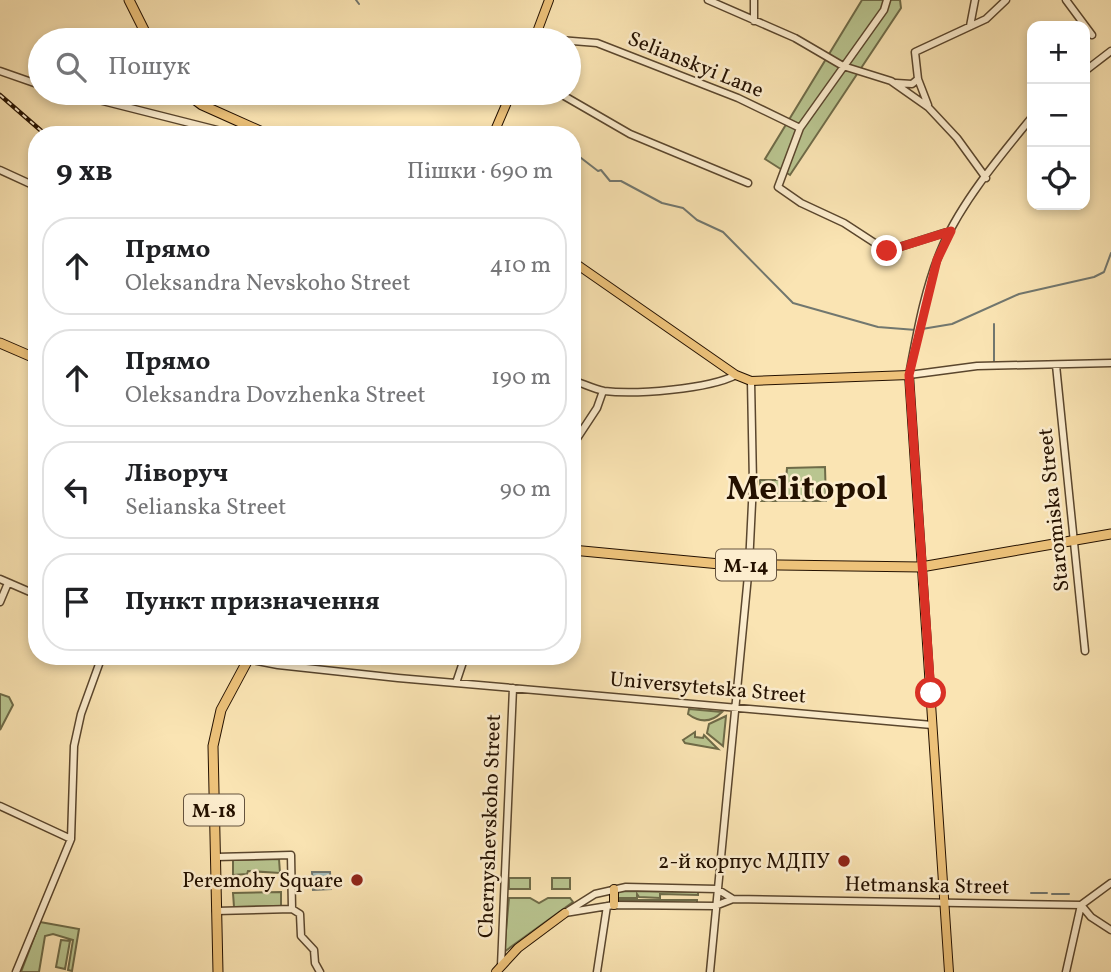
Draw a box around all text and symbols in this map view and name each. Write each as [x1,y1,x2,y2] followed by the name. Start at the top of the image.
[1027,21,1090,210] map controls
[1027,21,1090,84] button: +
[623,25,768,106] street label: Selianskyi Lane
[28,28,581,105] search box
[52,48,90,86] icon: search
[108,49,190,85] text: Пошук
[1027,84,1090,147] button: −
[1027,147,1090,210] button: locate
[56,151,113,193] text: 9 хв
[407,156,553,188] text: Пішки · 690 m
[125,232,210,268] text: Прямо
[871,235,902,266] route end
[58,247,96,285] icon: ahead
[490,250,551,282] text: 410 m
[125,268,411,300] text: Oleksandra Nevskoho Street
[125,344,210,380] text: Прямо
[58,359,96,397] icon: ahead
[491,362,551,394] text: 190 m
[125,380,426,412] text: Oleksandra Dovzhenka Street
[1031,427,1078,593] street label: Staromiska Street
[125,456,228,492] text: Ліворуч
[726,466,888,514] district label: Melitopol
[58,471,96,509] icon: left
[500,474,551,506] text: 90 m
[125,492,286,524] text: Selianska Street
[716,550,776,580] road number: М-14
[58,583,96,621] icon: arrive
[125,584,380,620] text: Пункт призначення
[608,665,807,712] street label: Universytetska Street
[915,677,946,708] route start
[472,713,509,939] street label: Chernyshevskoho Street
[184,794,244,825] road number: М-18
[658,848,830,877] place label: 2-й корпус МДПУ
[836,853,852,869] marker: 2-й корпус МДПУ
[182,867,343,896] place label: Peremohy Square
[844,871,1010,902] street label: Hetmanska Street
[349,872,365,888] marker: Peremohy Square

